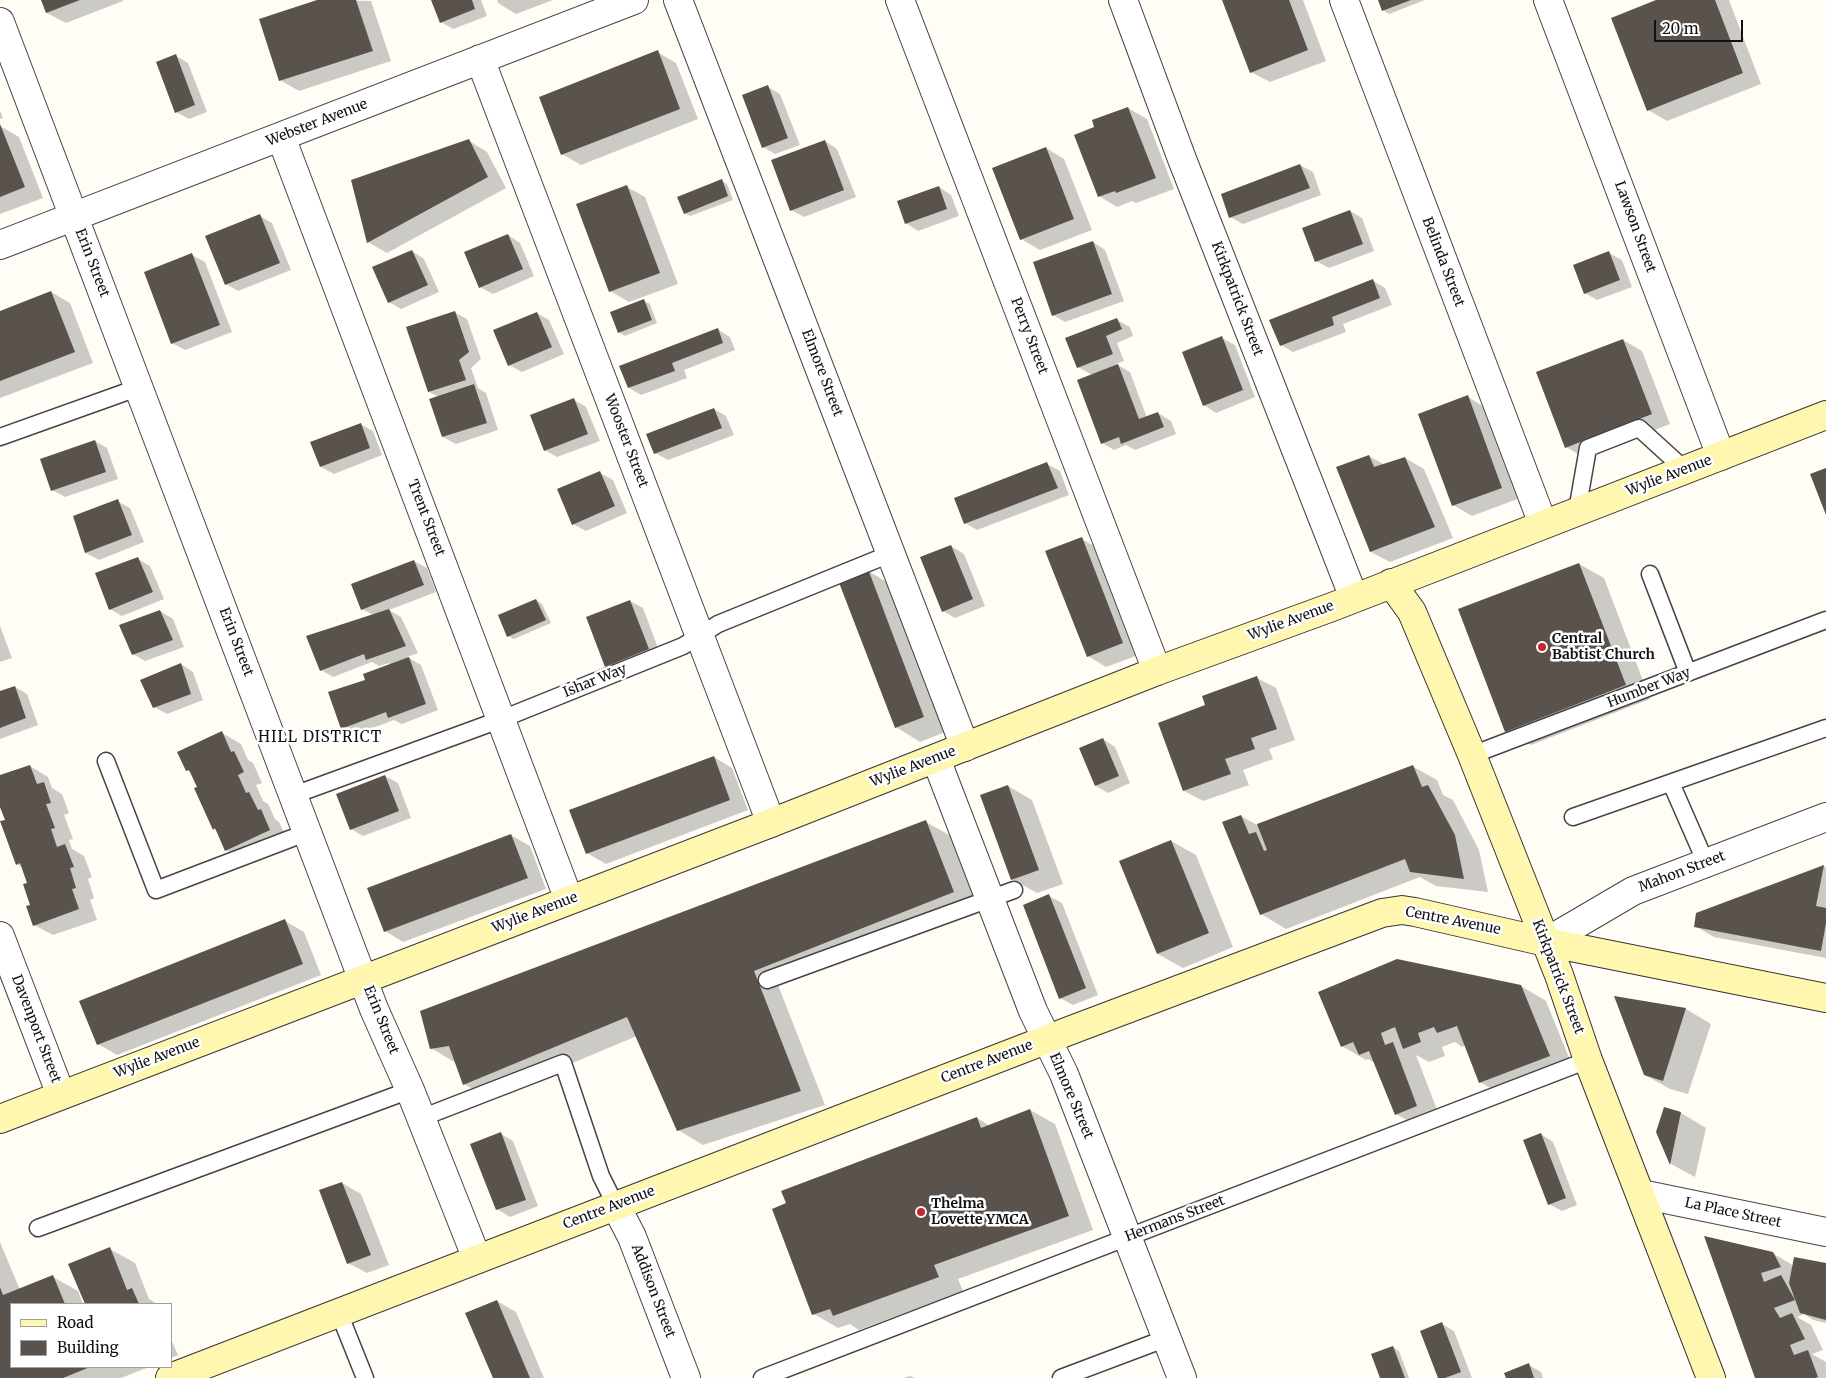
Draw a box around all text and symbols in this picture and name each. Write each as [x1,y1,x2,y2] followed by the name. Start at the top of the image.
[1656,10,1745,42] scale bar
[1662,19,1699,38] text: 20 m
[264,96,370,150] street label: Webster Avenue
[1611,179,1659,275] street label: Lawson Street
[1418,215,1468,309] street label: Belinda Street
[71,226,113,300] street label: Erin Street
[1207,239,1267,359] street label: Kirkpatrick Street
[1007,295,1051,377] street label: Perry Street
[798,327,846,419] street label: Elmore Street
[600,392,652,490] street label: Wooster Street
[1624,452,1714,500] street label: Wylie Avenue
[404,477,448,559] street label: Trent Street
[1246,598,1336,644] street label: Wylie Avenue
[215,605,257,679] street label: Erin Street
[1552,631,1655,664] place label: Central Babtist Church
[1536,641,1548,653] marker: Central Babtist Church
[561,661,629,701] street label: Ishar Way
[1605,664,1693,712] street label: Humber Way
[256,729,384,747] district label: HILL DISTRICT
[868,743,958,791] street label: Wylie Avenue
[1636,848,1728,896] street label: Mahon Street
[490,889,580,937] street label: Wylie Avenue
[1404,904,1502,938] street label: Centre Avenue
[1528,917,1588,1037] street label: Kirkpatrick Street
[8,973,64,1085] street label: Davenport Street
[360,983,402,1057] street label: Erin Street
[112,1034,202,1082] street label: Wylie Avenue
[939,1037,1035,1087] street label: Centre Avenue
[1045,1050,1097,1142] street label: Elmore Street
[561,1183,657,1233] street label: Centre Avenue
[1123,1192,1227,1246] street label: Hermans Street
[1683,1195,1783,1231] street label: La Place Street
[931,1196,1029,1228] place label: Thelma Lovette YMCA
[915,1206,927,1218] marker: Thelma Lovette YMCA
[627,1242,679,1340] street label: Addison Street
[10,1303,172,1368] legend
[57,1313,93,1332] text: Road
[57,1338,119,1357] text: Building

